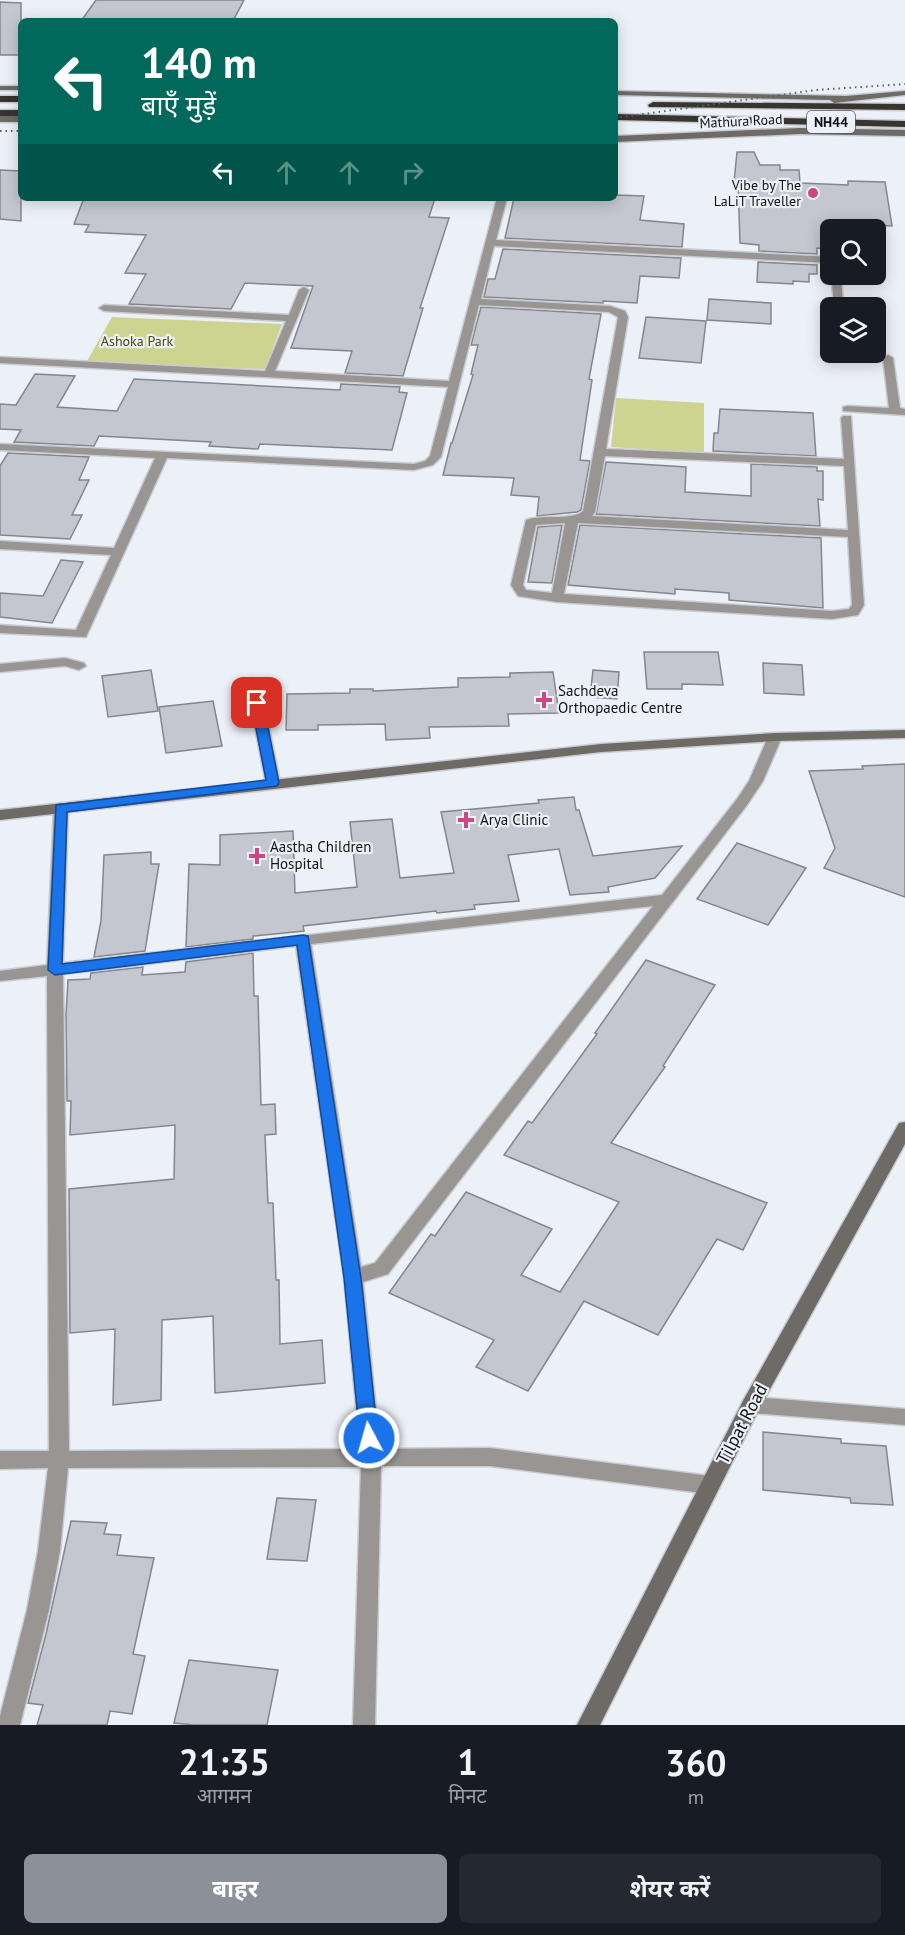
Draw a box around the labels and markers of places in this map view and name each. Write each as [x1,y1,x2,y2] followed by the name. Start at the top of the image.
[714,176,801,210] place label: Vibe by The LaLiT Traveller
[806,186,820,200] marker: Vibe by The LaLiT Traveller
[231,677,282,728] pin
[558,681,683,717] place label: Sachdeva Orthopaedic Centre
[535,691,553,709] marker: Sachdeva Orthopaedic Centre
[480,810,549,829] place label: Arya Clinic
[457,811,475,829] marker: Arya Clinic
[270,837,371,873] place label: Aastha Children Hospital
[248,847,266,865] marker: Aastha Children Hospital

